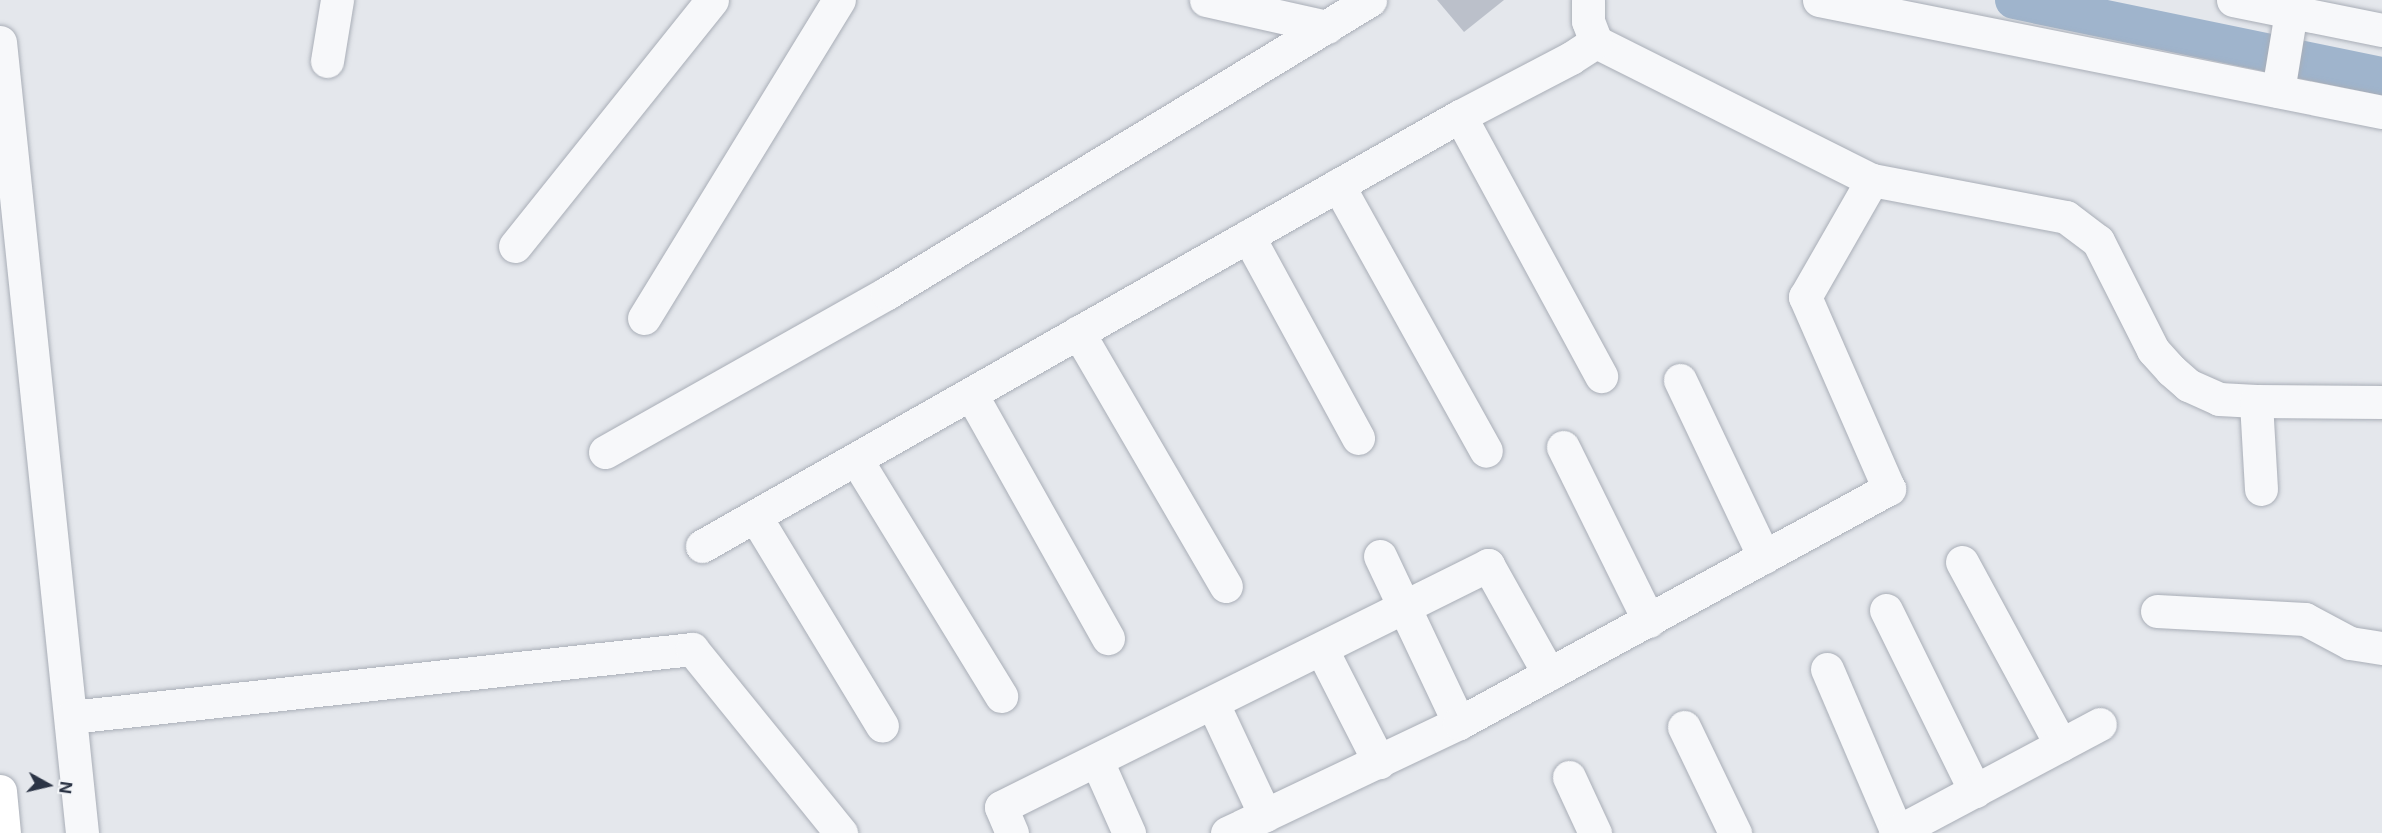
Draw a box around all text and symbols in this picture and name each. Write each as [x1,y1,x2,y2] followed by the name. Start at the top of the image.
[18,755,78,815] north arrow
[55,780,77,795] text: N

